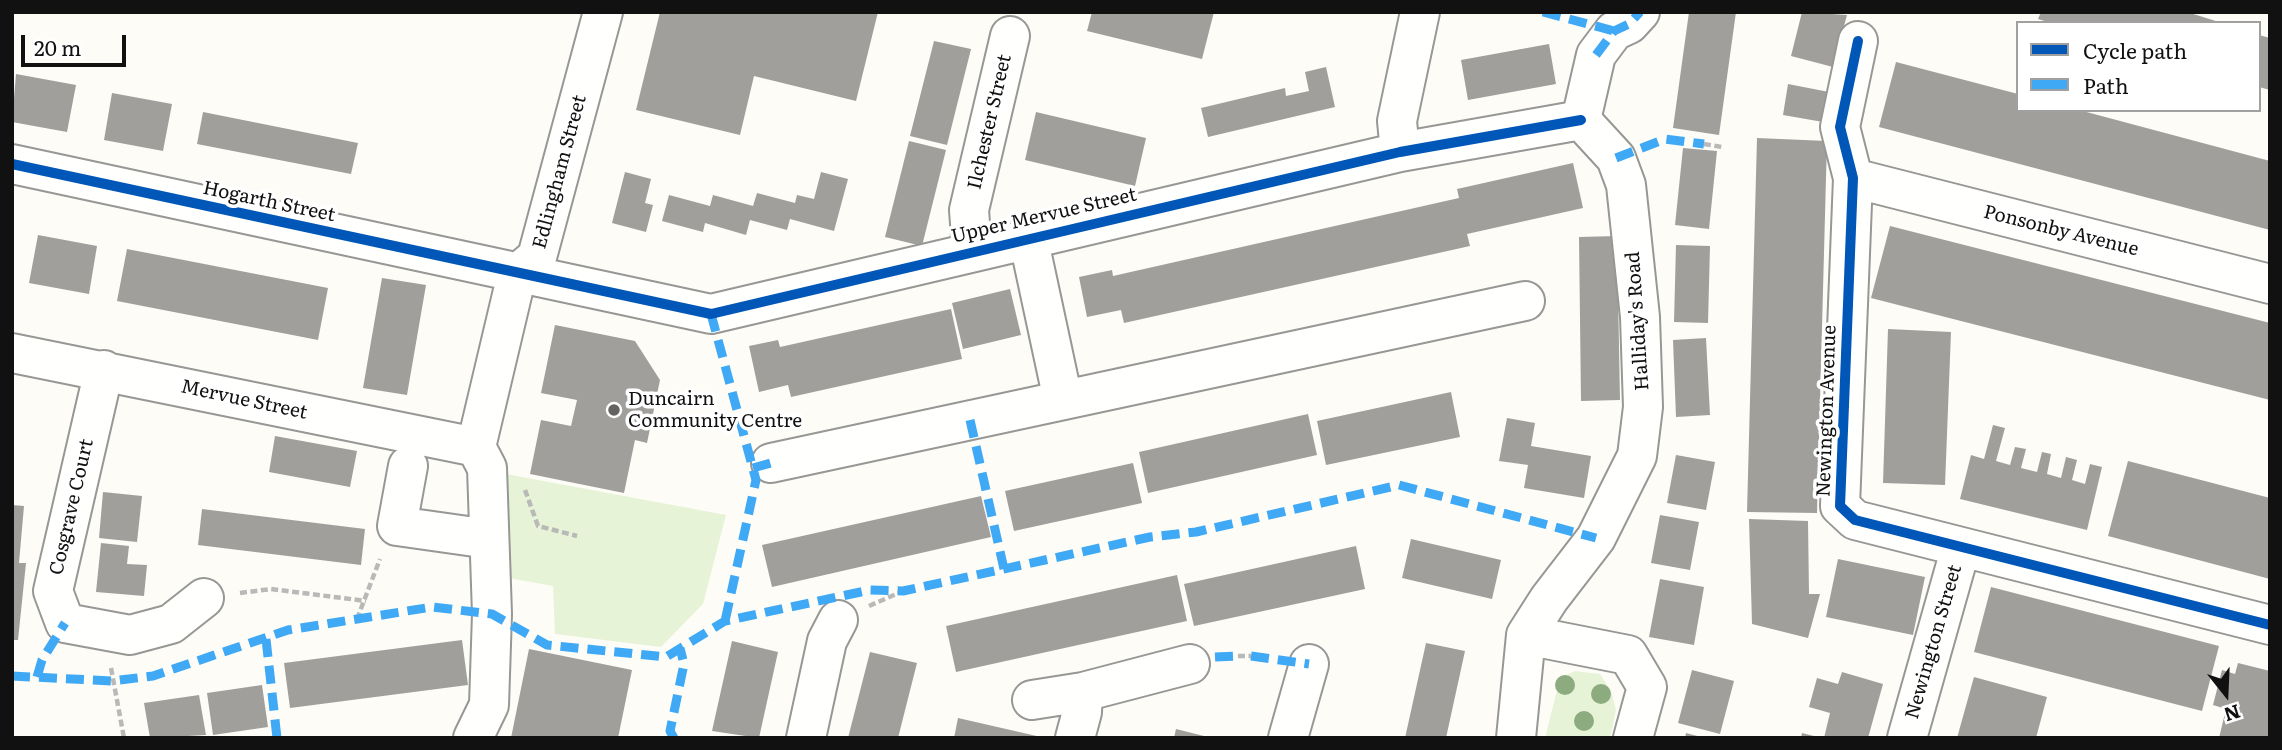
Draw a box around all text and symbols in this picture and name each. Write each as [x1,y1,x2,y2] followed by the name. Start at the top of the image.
[24,21,130,65] scale bar
[2016,21,2261,112] legend
[34,31,81,62] text: 20 m
[2083,34,2187,65] text: Cycle path
[963,52,1017,192] street label: Ilchester Street
[2083,69,2129,100] text: Path
[528,92,592,252] street label: Edlingham Street
[201,177,337,227] street label: Hogarth Street
[949,184,1139,248] street label: Upper Mervue Street
[1981,201,2141,261] street label: Ponsonby Avenue
[1622,251,1654,391] street label: Halliday's Road
[1813,325,1841,497] street label: Newington Avenue
[179,375,309,425] street label: Mervue Street
[628,388,802,432] place label: Duncairn Community Centre
[606,402,622,418] marker: Duncairn Community Centre
[45,437,99,577] street label: Cosgrave Court
[1901,562,1967,722] street label: Newington Street
[2191,659,2261,729] north arrow
[2221,698,2244,730] text: N

